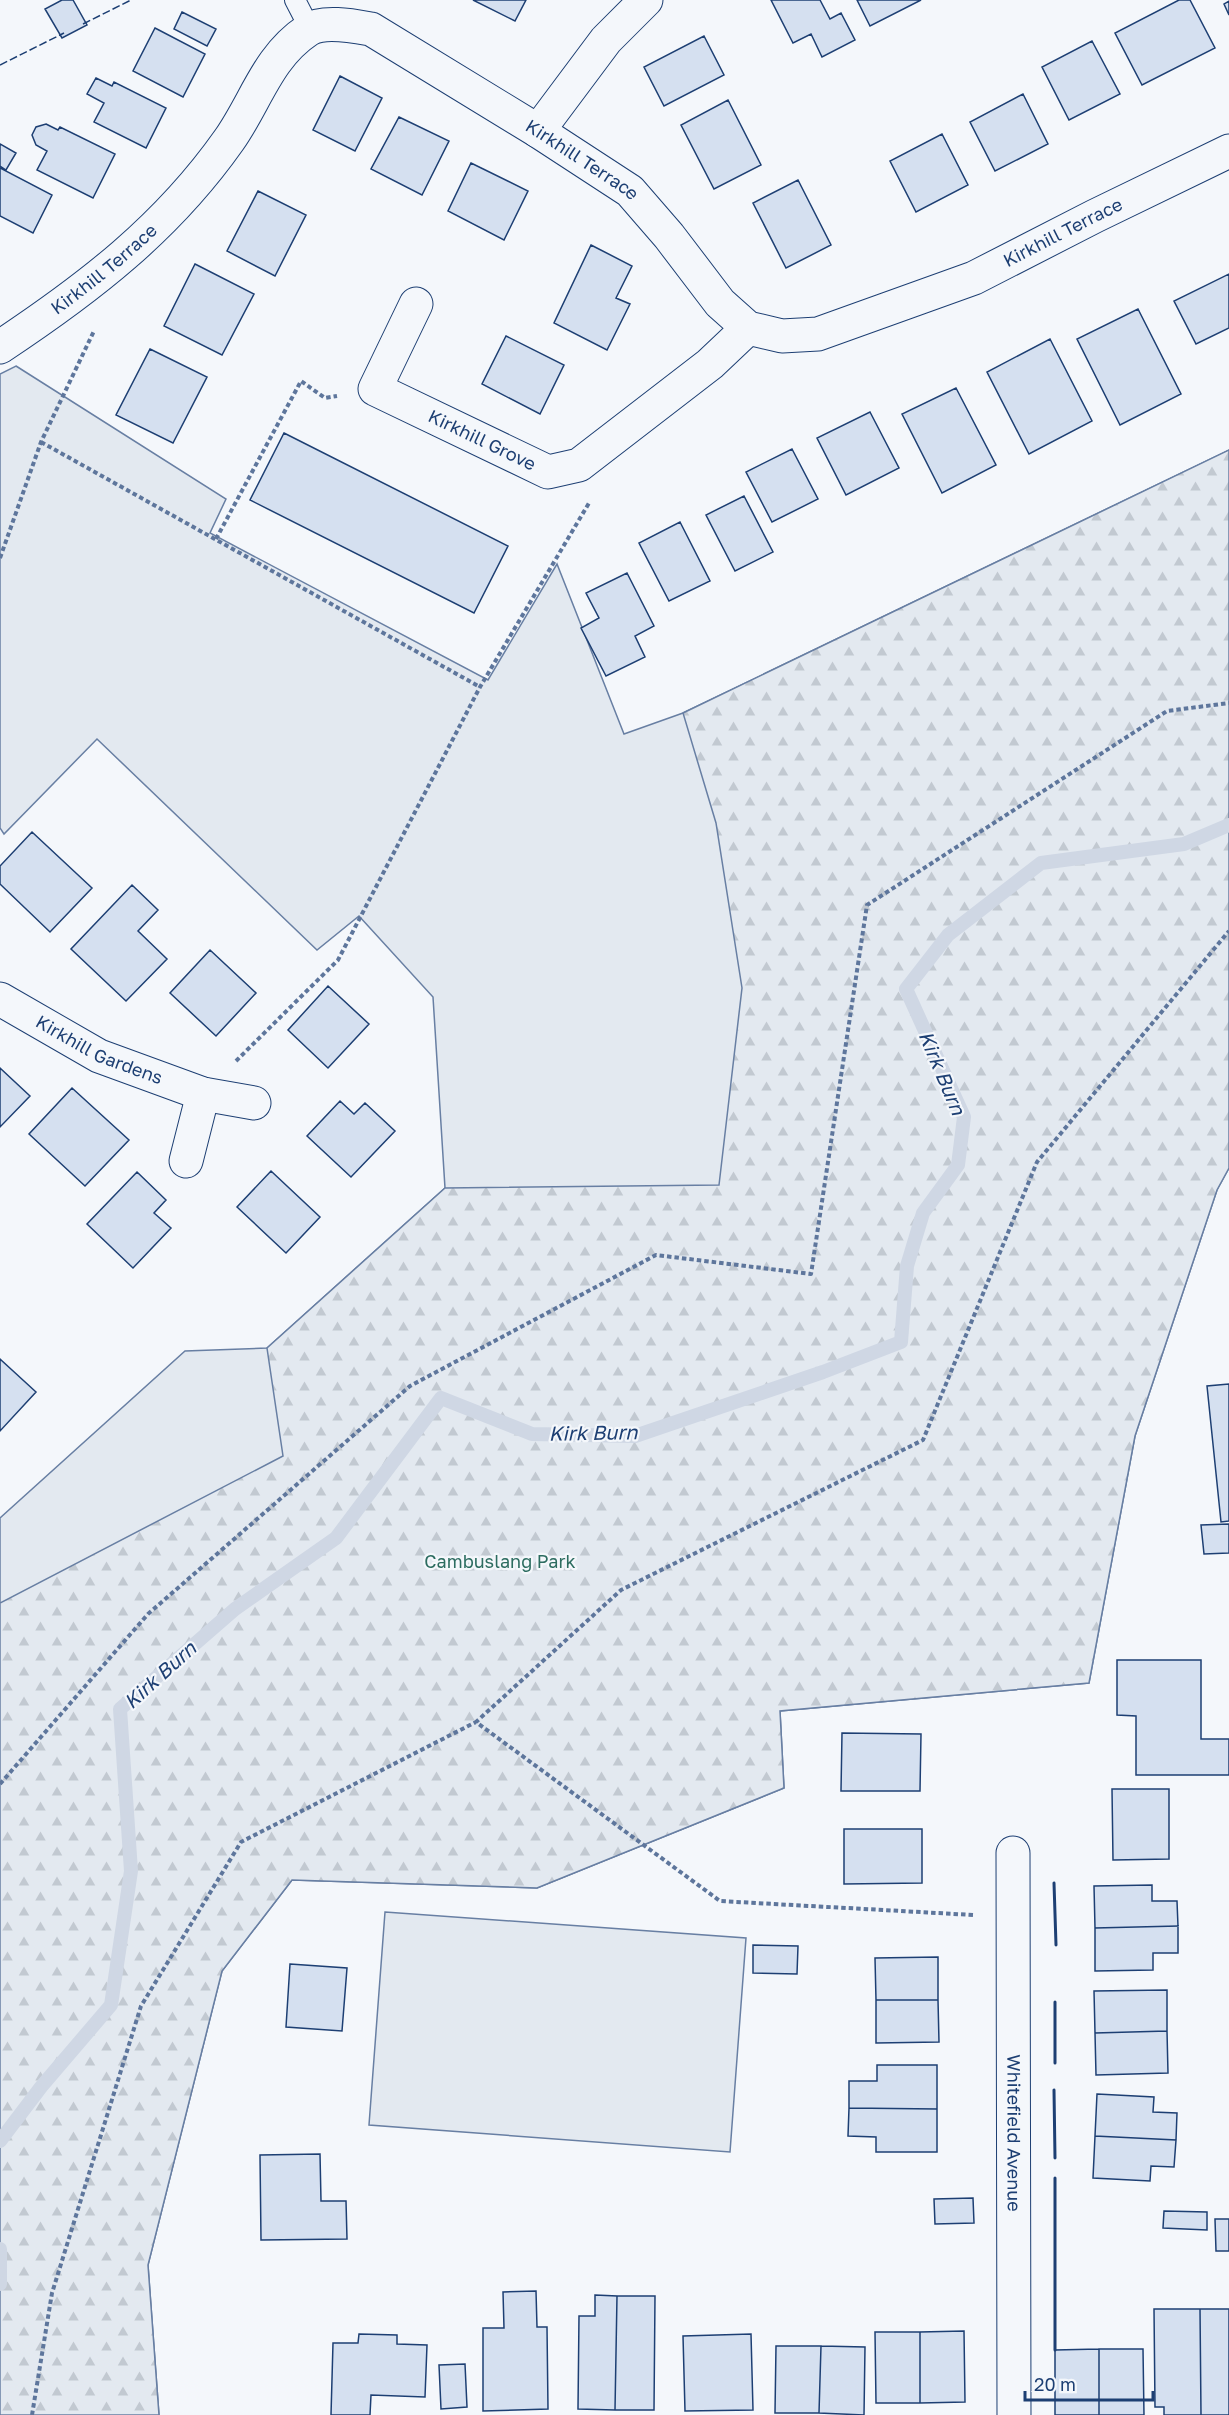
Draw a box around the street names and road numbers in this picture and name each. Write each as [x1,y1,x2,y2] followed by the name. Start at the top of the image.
[522,114,644,204] street label: Kirkhill Terrace
[999,192,1126,271] street label: Kirkhill Terrace
[46,219,161,318] street label: Kirkhill Terrace
[425,404,540,475] street label: Kirkhill Grove
[32,1010,166,1088] street label: Kirkhill Gardens
[1003,2054,1026,2212] street label: Whitefield Avenue

